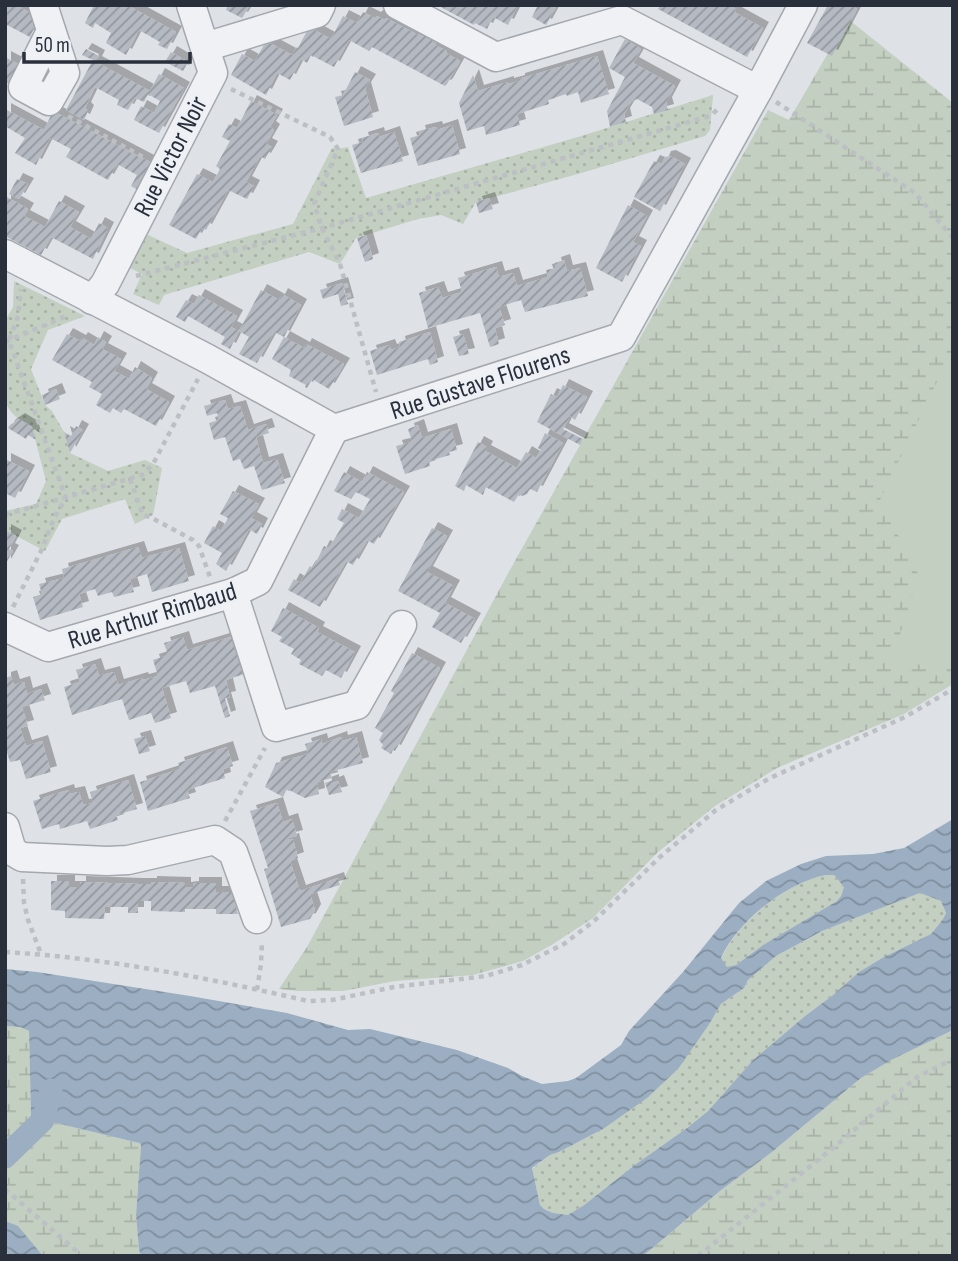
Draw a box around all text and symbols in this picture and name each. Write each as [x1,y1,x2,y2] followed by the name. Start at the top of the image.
[24,21,191,65] scale bar
[35,33,70,58] text: 50 m
[128,91,215,222] street label: Rue Victor Noir
[387,340,574,427] street label: Rue Gustave Flourens
[65,576,240,657] street label: Rue Arthur Rimbaud

